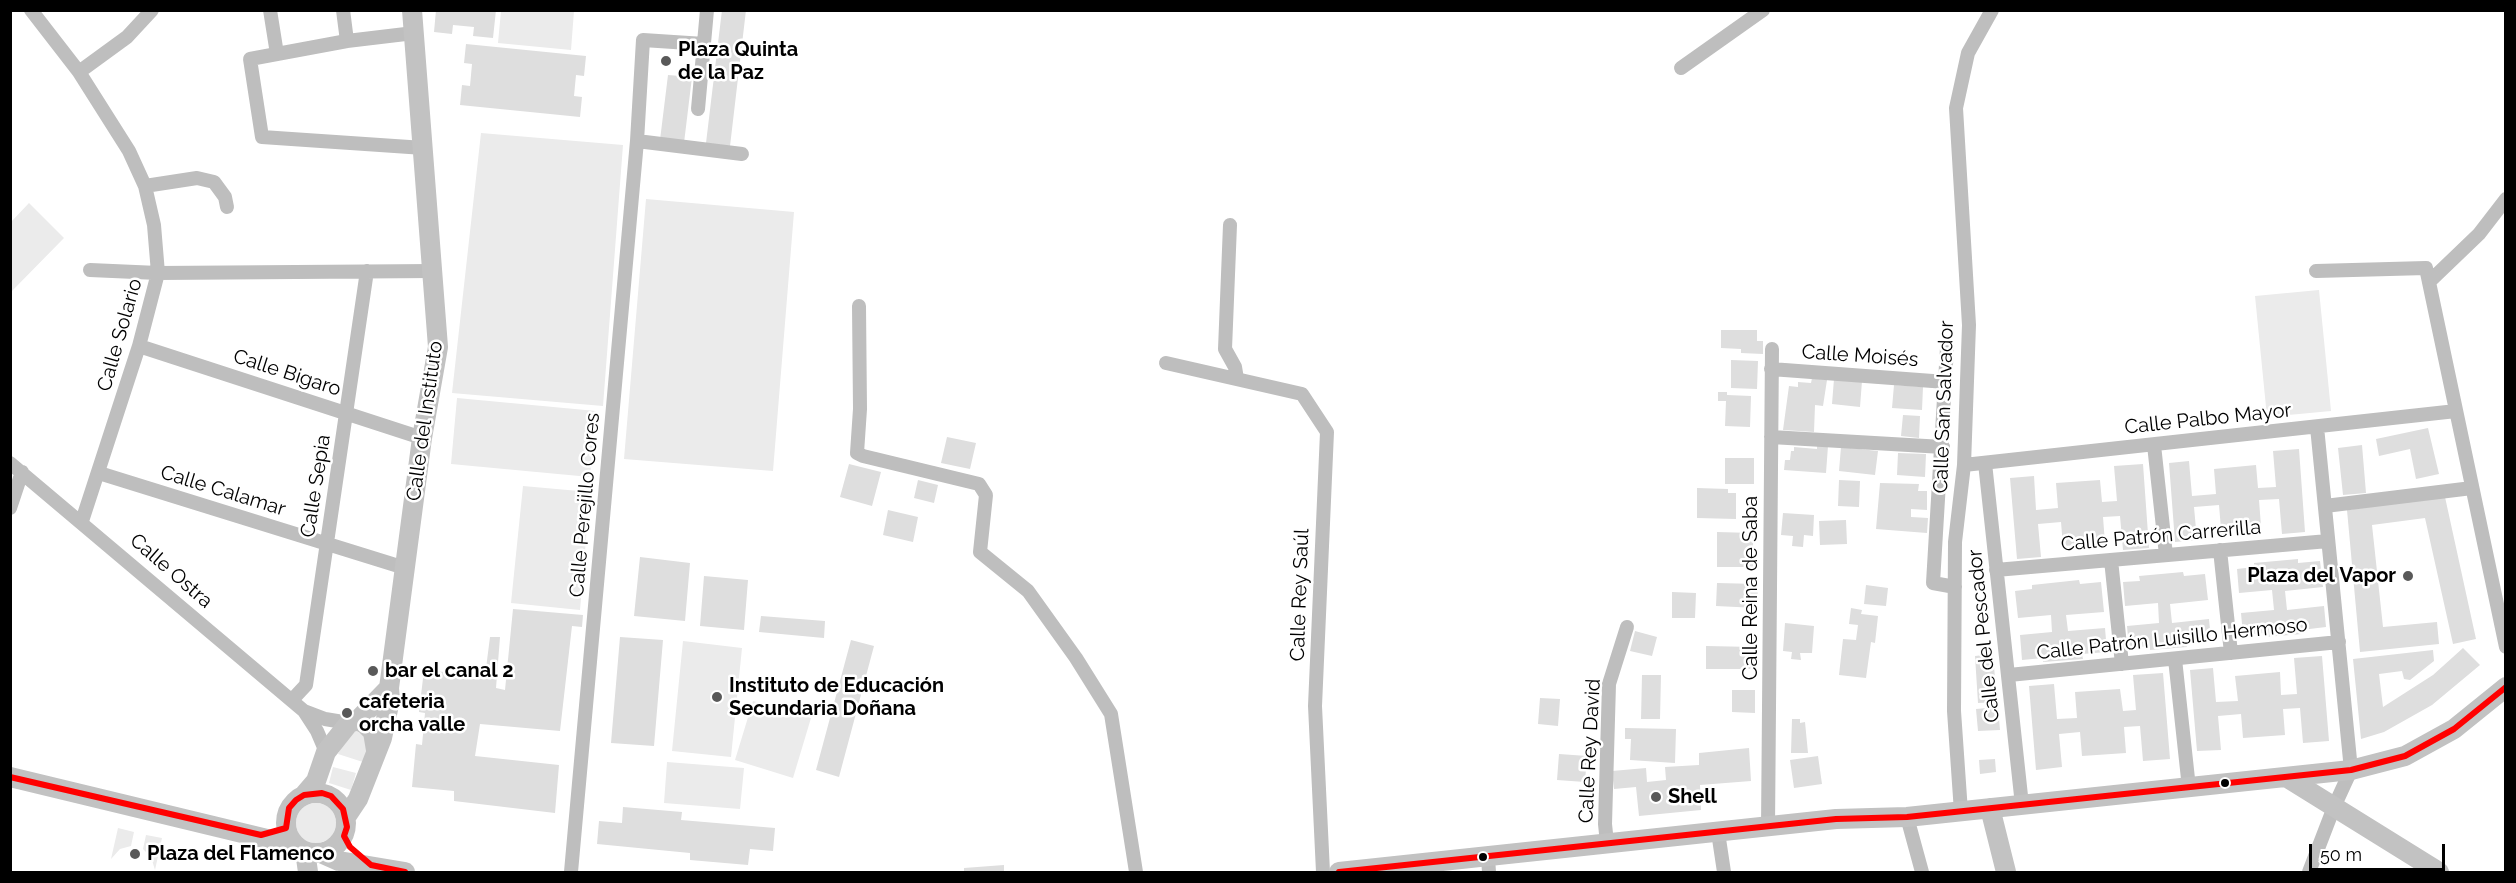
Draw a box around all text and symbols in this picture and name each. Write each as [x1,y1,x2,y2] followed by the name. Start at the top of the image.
[678,38,798,85] place label: Plaza Quinta de la Paz
[659,54,673,68] marker: Plaza Quinta de la Paz
[92,276,148,394] street label: Calle Solario
[1929,320,1959,494] street label: Calle San Salvador
[402,339,448,503] street label: Calle del Instituto
[1801,340,1919,372] street label: Calle Moisés
[230,344,344,402] street label: Calle Bigaro
[2123,398,2293,440] street label: Calle Palbo Mayor
[565,412,605,598] street label: Calle Perejillo Cores
[296,433,336,539] street label: Calle Sepia
[158,461,288,521] street label: Calle Calamar
[1739,496,1763,680] street label: Calle Reina de Saba
[2060,515,2262,557] street label: Calle Patrón Carrerilla
[1286,528,1314,662] street label: Calle Rey Saúl
[125,529,217,613] street label: Calle Ostra
[1963,548,2005,724] street label: Calle del Pescador
[2247,564,2396,588] place label: Plaza del Vapor
[2401,569,2415,583] marker: Plaza del Vapor
[2035,613,2309,665] street label: Calle Patrón Luisillo Hermoso
[385,659,514,683] place label: bar el canal 2
[366,664,380,678] marker: bar el canal 2
[729,674,944,721] place label: Instituto de Educación Secundaria Doñana
[1574,678,1606,824] street label: Calle Rey David
[359,690,465,737] place label: cafeteria orcha valle
[710,690,724,704] marker: Instituto de Educación Secundaria Doñana
[340,706,354,720] marker: cafeteria orcha valle
[2219,777,2231,789] unlabelled marker
[1668,785,1717,809] place label: Shell
[1649,790,1663,804] marker: Shell
[2312,832,2448,870] scale bar
[147,842,335,866] place label: Plaza del Flamenco
[2320,844,2362,865] text: 50 m
[128,847,142,861] marker: Plaza del Flamenco
[1477,851,1489,863] unlabelled marker

